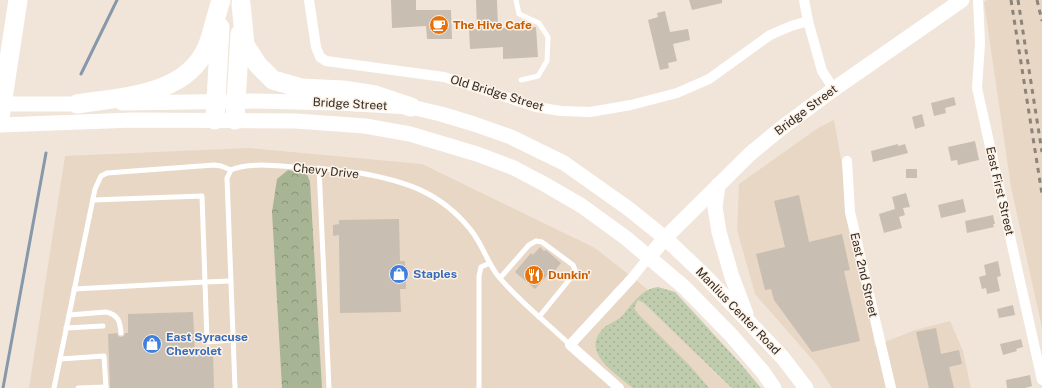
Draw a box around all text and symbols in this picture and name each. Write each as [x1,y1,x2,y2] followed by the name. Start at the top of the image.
[428,14,450,36] cafe icon: The Hive Cafe
[453,18,532,32] place label: The Hive Cafe
[449,72,546,114] street label: Old Bridge Street
[772,82,840,138] street label: Bridge Street
[312,95,388,113] street label: Bridge Street
[983,145,1017,237] street label: East First Street
[292,161,360,181] street label: Chevy Drive
[847,231,881,319] street label: East 2nd Street
[388,263,410,285] shop icon: Staples
[523,264,545,286] restaurant icon: Dunkin'
[693,265,783,357] street label: Manlius Center Road
[413,267,457,281] place label: Staples
[548,268,591,282] place label: Dunkin'
[166,330,248,358] place label: East Syracuse Chevrolet
[141,333,163,355] shop icon: East Syracuse Chevrolet

